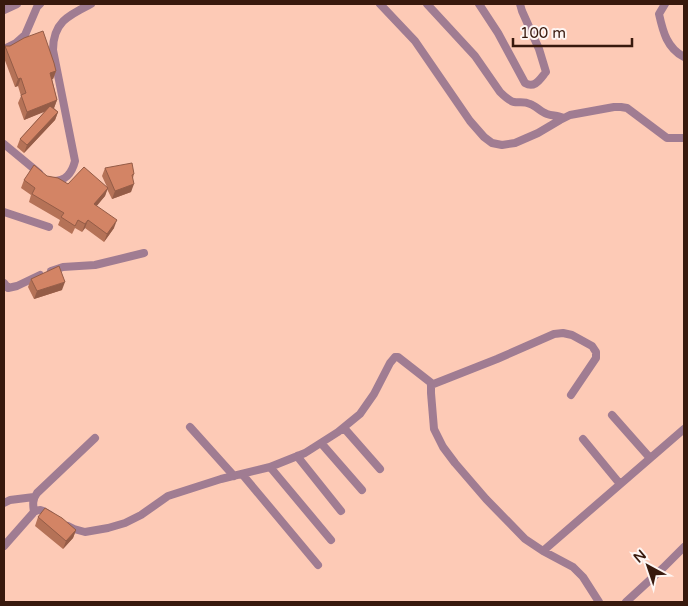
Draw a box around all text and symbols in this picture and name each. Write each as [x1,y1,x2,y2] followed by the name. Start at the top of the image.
[513,15,632,47] scale bar
[520,24,566,42] text: 100 m
[623,541,673,591] north arrow
[630,546,650,567] text: N

